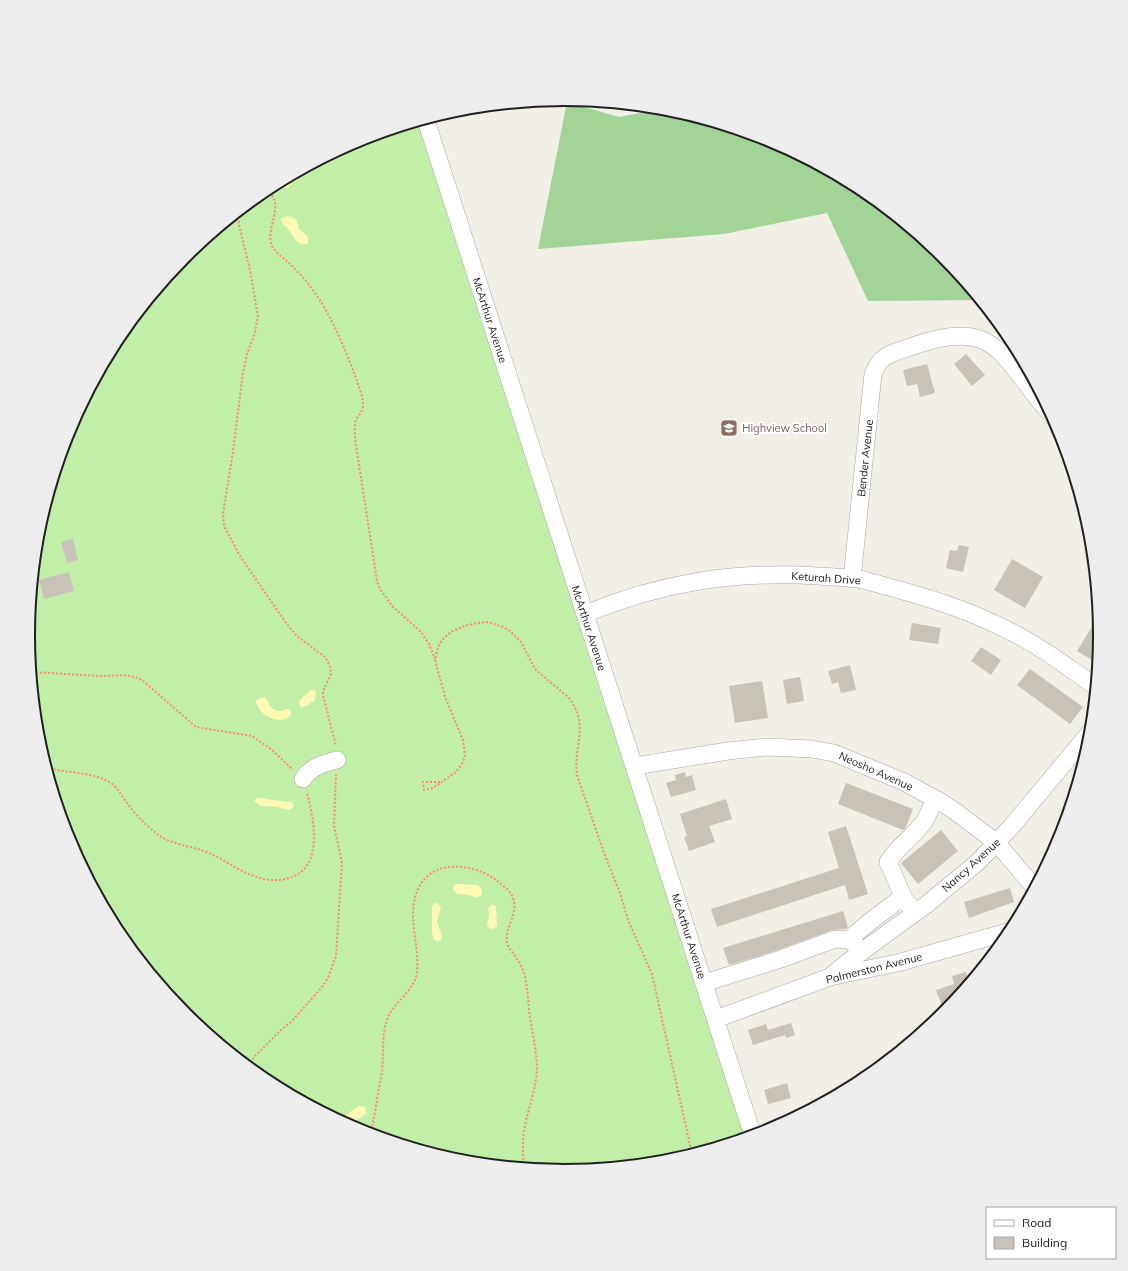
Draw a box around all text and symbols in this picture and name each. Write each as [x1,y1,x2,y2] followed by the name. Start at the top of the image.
[470,275,510,365] street label: McArthur Avenue
[719,418,739,438] school or university icon: Highview School
[854,419,876,497] street label: Bender Avenue
[742,421,827,435] place label: Highview School
[791,569,861,587] street label: Keturah Drive
[569,583,609,673] street label: McArthur Avenue
[837,748,915,794] street label: Neosho Avenue
[939,835,1003,895] street label: Nancy Avenue
[669,891,709,981] street label: McArthur Avenue
[824,949,924,987] street label: Palmerston Avenue
[986,1207,1116,1259] legend
[1022,1215,1051,1230] text: Road
[1022,1235,1067,1250] text: Building

